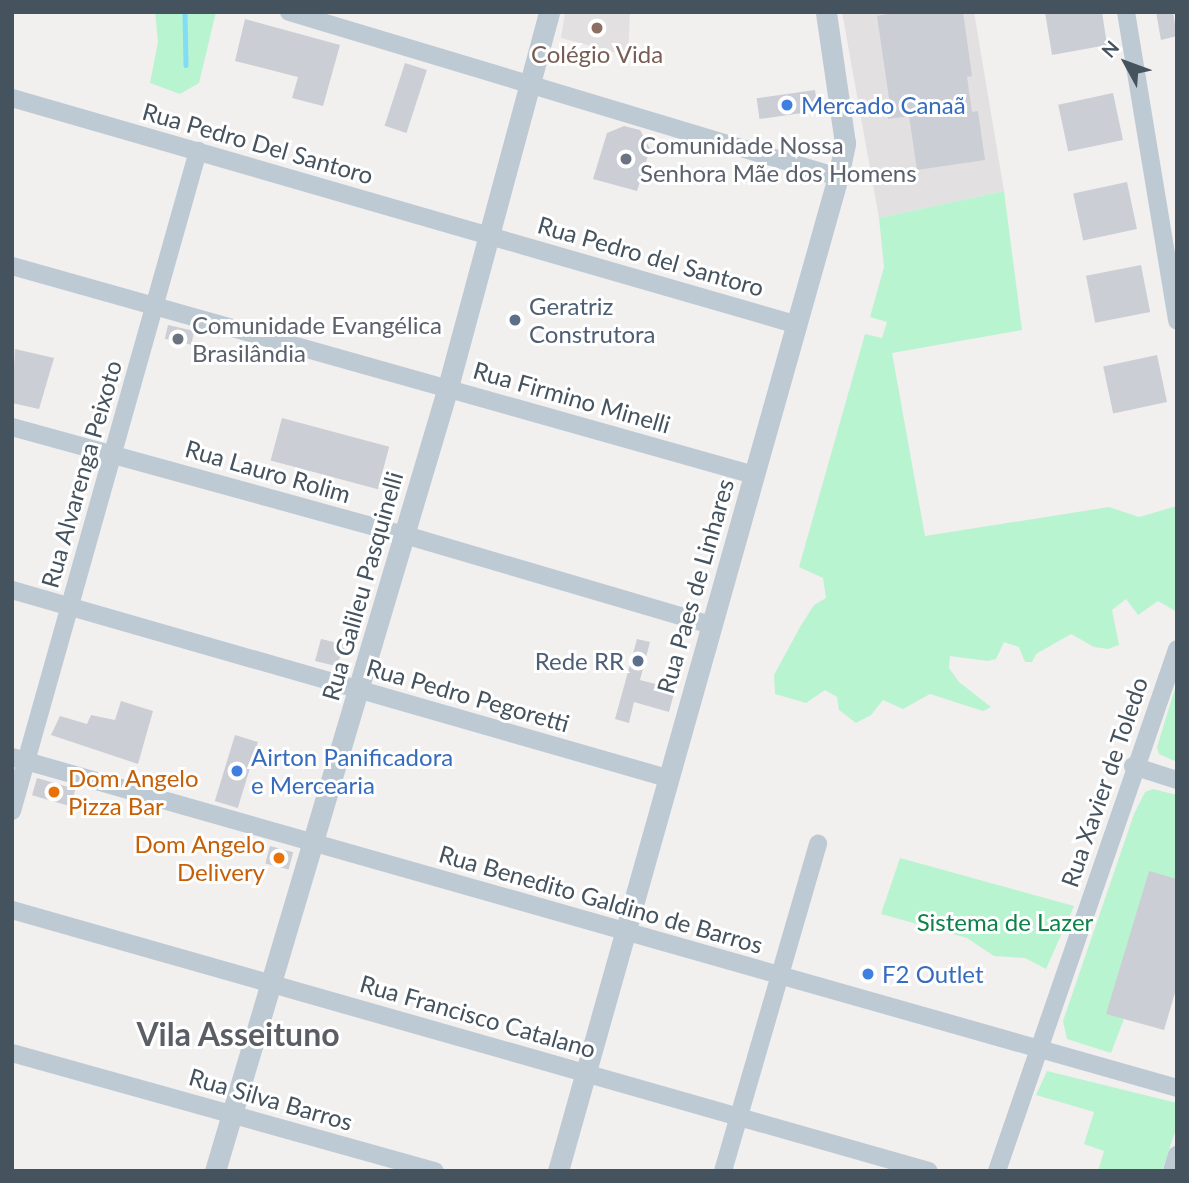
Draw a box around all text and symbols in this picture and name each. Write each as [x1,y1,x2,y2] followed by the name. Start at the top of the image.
[589,20,605,36] marker: Colégio Vida
[1091,28,1161,98] north arrow
[1096,36,1123,62] text: N
[530,40,664,68] place label: Colégio Vida
[801,91,966,119] place label: Mercado Canaã
[139,96,377,190] street label: Rua Pedro Del Santoro
[779,97,795,113] marker: Mercado Canaã
[640,131,917,187] place label: Comunidade Nossa Senhora Mãe dos Homens
[618,151,634,167] marker: Comunidade Nossa Senhora Mãe dos Homens
[535,210,767,302] street label: Rua Pedro del Santoro
[529,292,656,348] place label: Geratriz Construtora
[192,311,442,367] place label: Comunidade Evangélica Brasilândia
[507,312,523,328] marker: Geratriz Construtora
[170,331,186,347] marker: Comunidade Evangélica Brasilândia
[470,355,674,439] street label: Rua Firmino Minelli
[35,357,127,591] street label: Rua Alvarenga Peixoto
[182,434,354,508] street label: Rua Lauro Rolim
[316,468,408,704] street label: Rua Galileu Pasquinelli
[651,476,739,696] street label: Rua Paes de Linhares
[535,647,624,675] place label: Rede RR
[363,652,573,738] street label: Rua Pedro Pegoretti
[630,653,646,669] marker: Rede RR
[1054,673,1154,891] street label: Rua Xavier de Toledo
[251,743,453,799] place label: Airton Panificadora e Mercearia
[229,763,245,779] marker: Airton Panificadora e Mercearia
[68,764,199,820] place label: Dom Angelo Pizza Bar
[46,784,62,800] marker: Dom Angelo Pizza Bar
[134,830,265,886] place label: Dom Angelo Delivery
[436,839,766,959] street label: Rua Benedito Galdino de Barros
[271,850,287,866] marker: Dom Angelo Delivery
[917,908,1093,936] park label: Sistema de Lazer
[882,960,984,988] place label: F2 Outlet
[860,966,876,982] marker: F2 Outlet
[357,969,599,1063] street label: Rua Francisco Catalano
[136,1015,340,1053] district label: Vila Asseituno
[186,1062,356,1136] street label: Rua Silva Barros

